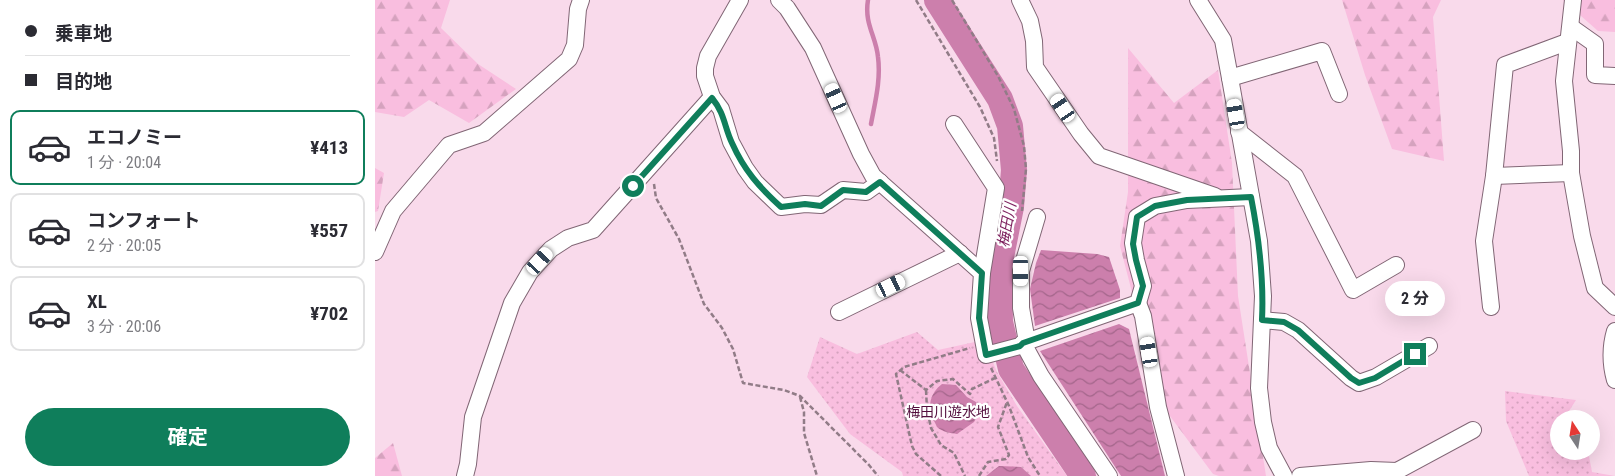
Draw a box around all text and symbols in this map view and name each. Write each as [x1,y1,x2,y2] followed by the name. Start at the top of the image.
[55,22,112,45] text: 乗車地
[55,70,112,93] text: 目的地
[823,81,848,115] car
[1048,91,1077,125] car
[1226,98,1245,130] car
[27,125,72,170] icon: car
[87,126,182,149] text: エコノミー
[310,136,348,159] text: ¥413
[87,153,161,172] text: 1 分 · 20:04
[622,175,644,197] route start
[994,199,1020,249] water label: 梅田川
[27,208,72,253] icon: car
[87,209,200,232] text: コンフォート
[310,219,348,242] text: ¥557
[87,236,161,255] text: 2 分 · 20:05
[524,245,555,277] car
[1013,256,1028,286] car
[874,273,907,299] car
[1385,282,1445,316] callout: 2 分
[1401,289,1429,308] text: 2 分
[87,290,107,313] text: XL
[27,291,72,336] icon: car
[310,302,348,325] text: ¥702
[87,317,161,336] text: 3 分 · 20:06
[1139,336,1158,368] car
[1404,343,1426,365] route end
[906,404,990,420] park label: 梅田川遊水地
[25,408,350,466] button: 確定
[1550,410,1600,460] north arrow
[1550,410,1600,460] map controls

